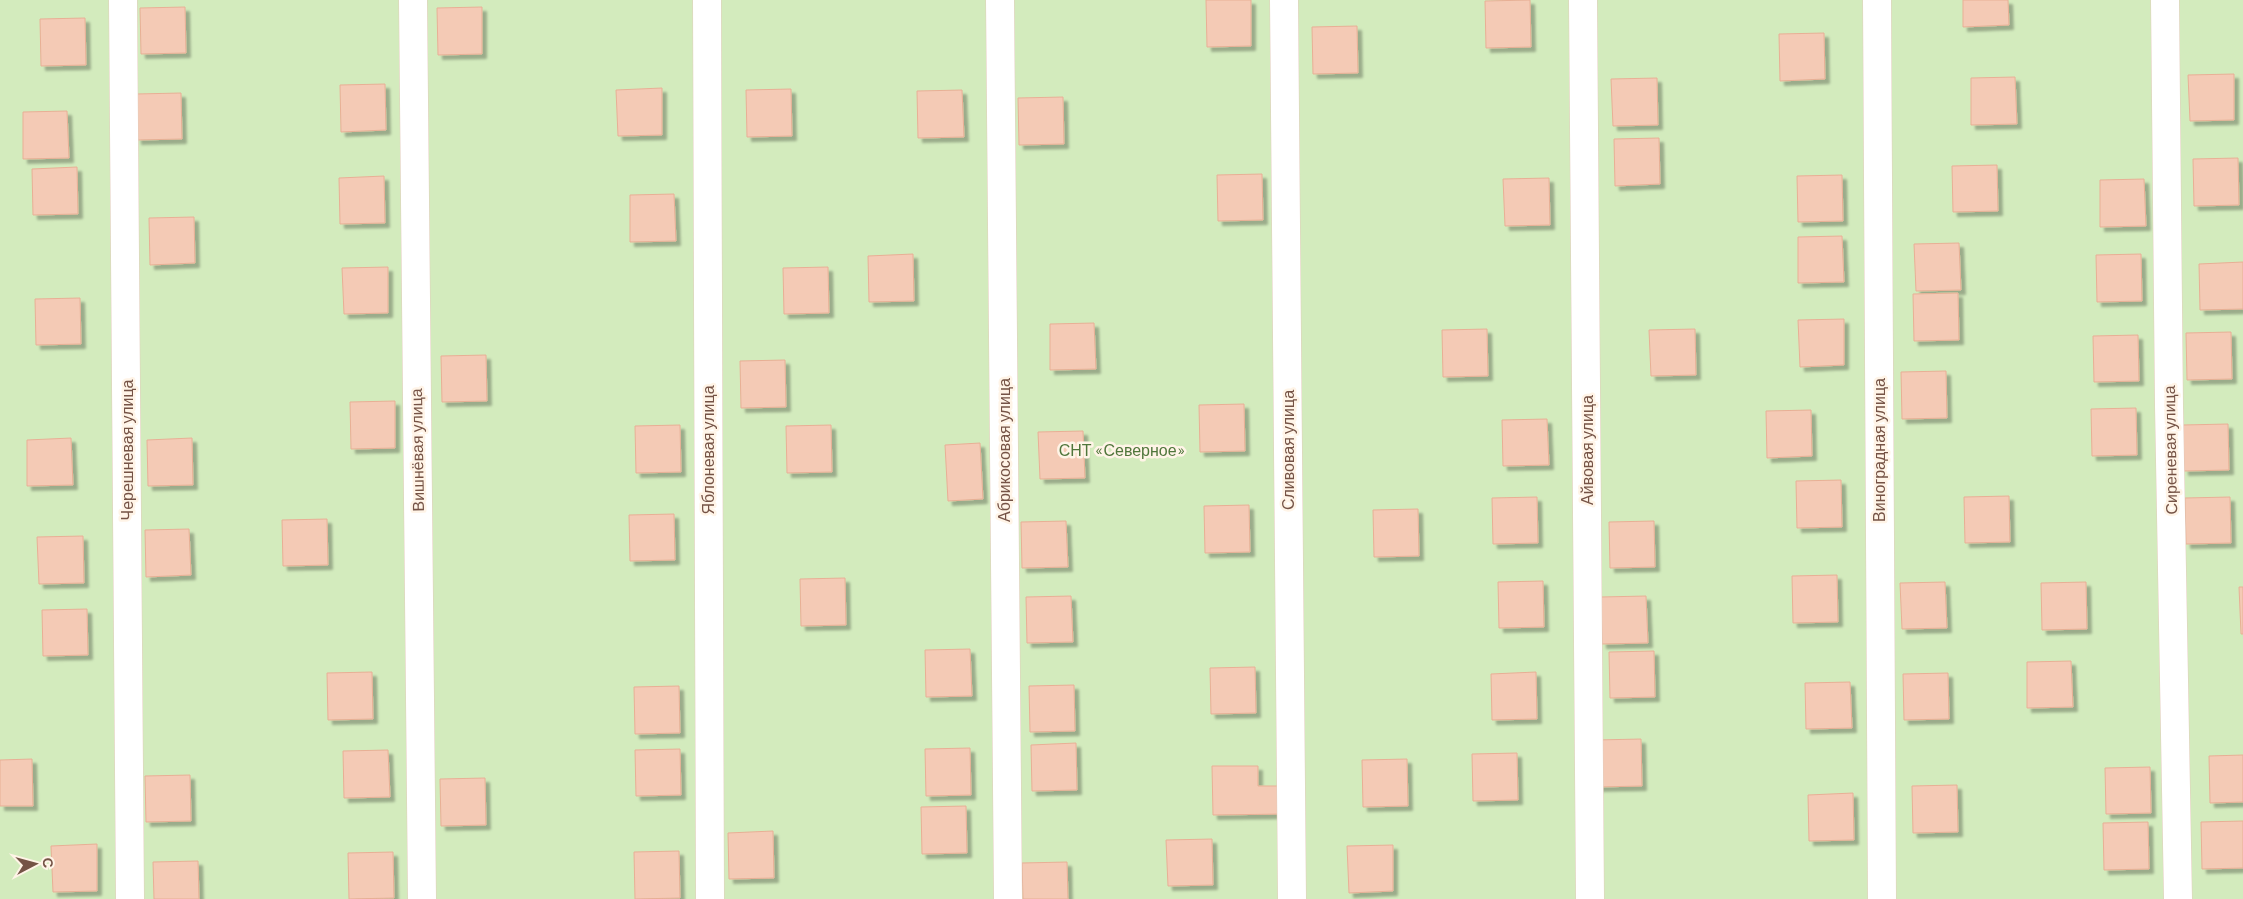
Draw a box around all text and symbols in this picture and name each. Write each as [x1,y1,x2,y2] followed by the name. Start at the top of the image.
[994,378,1013,522] street label: Абрикосовая улица
[1869,378,1888,522] street label: Виноградная улица
[117,379,136,521] street label: Черешневая улица
[698,385,717,515] street label: Яблоневая улица
[2159,385,2180,515] street label: Сиреневая улица
[406,388,427,512] street label: Вишнёвая улица
[1278,390,1297,510] street label: Сливовая улица
[1577,395,1596,505] street label: Айвовая улица
[1059,440,1185,459] park label: СНТ «Северное»
[10,839,60,889] north arrow
[39,857,57,869] text: С

